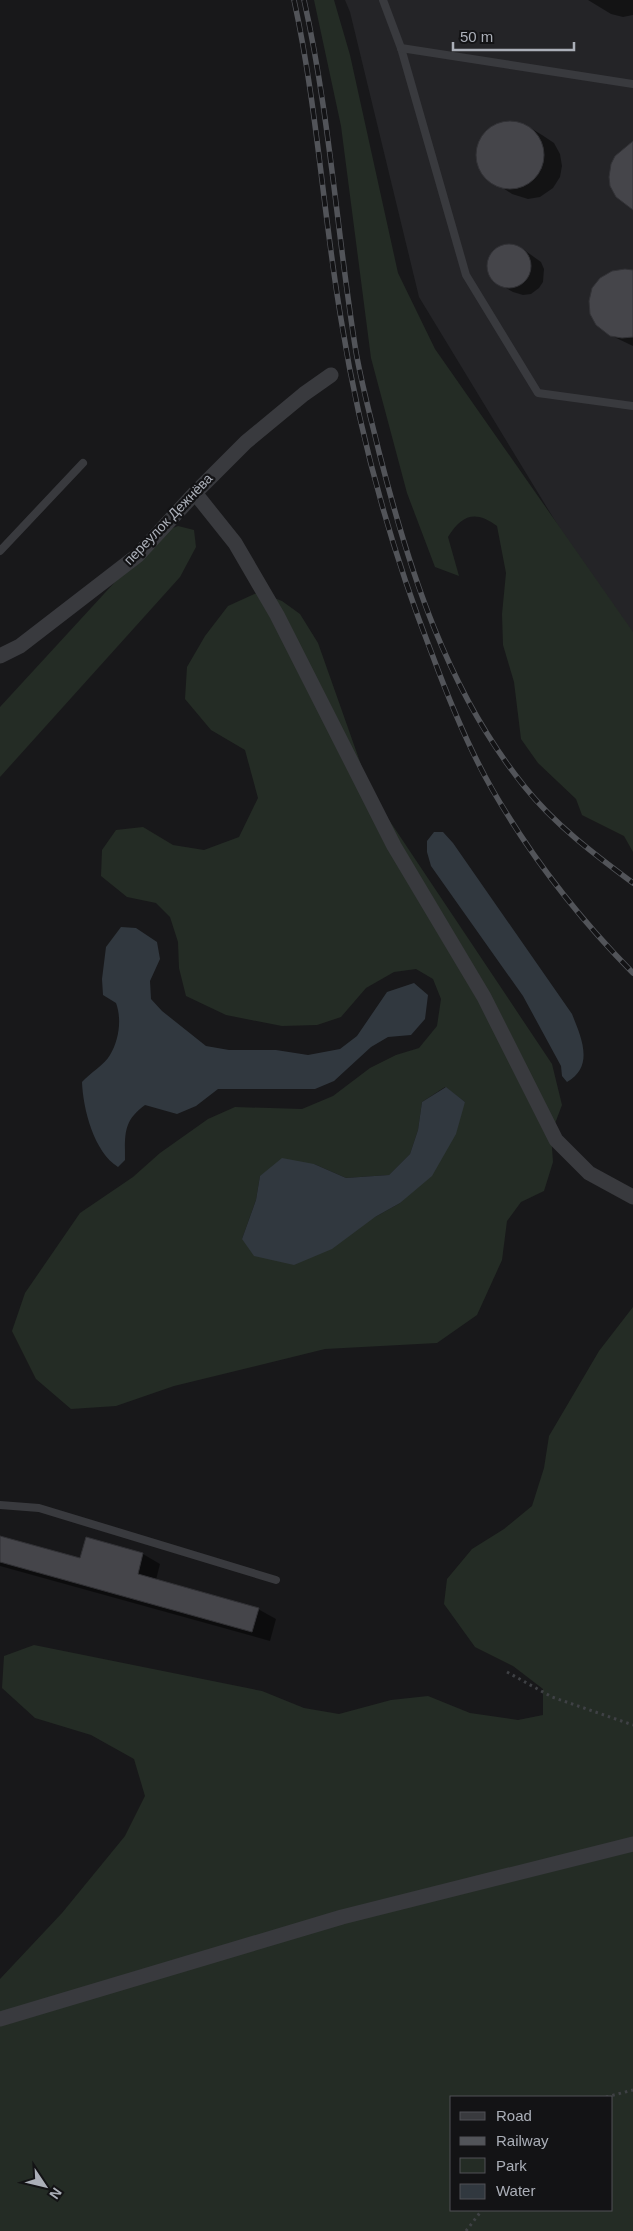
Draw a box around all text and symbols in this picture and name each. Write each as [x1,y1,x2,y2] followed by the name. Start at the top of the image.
[453,20,574,52] scale bar
[460,28,493,45] text: 50 m
[120,470,216,568] street label: переулок Дежнёва
[450,2096,613,2211] legend
[496,2107,532,2124] text: Road
[496,2132,549,2149] text: Railway
[496,2157,527,2174] text: Park
[20,2161,70,2211] north arrow
[496,2182,535,2199] text: Water
[46,2185,65,2202] text: N

